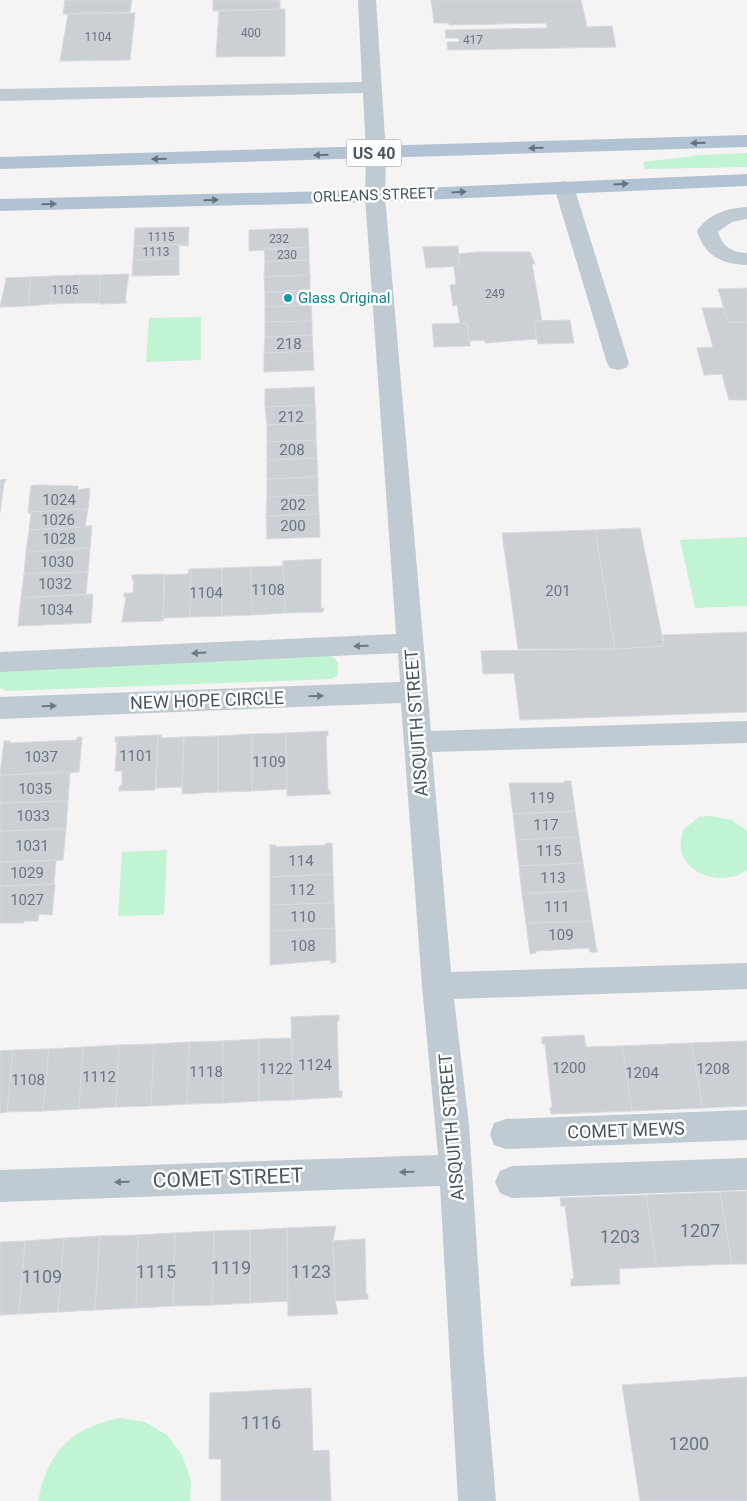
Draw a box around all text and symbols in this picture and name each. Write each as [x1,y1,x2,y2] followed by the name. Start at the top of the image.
[241,26,261,40] house number: 400
[85,30,112,44] house number: 1104
[463,33,483,47] house number: 417
[690,139,706,147] one-way arrow
[346,140,402,167] road number: US 40
[528,144,544,152] one-way arrow
[313,151,329,159] one-way arrow
[150,155,166,163] one-way arrow
[614,180,630,188] one-way arrow
[312,184,436,206] street label: ORLEANS STREET
[451,187,467,195] one-way arrow
[203,195,219,203] one-way arrow
[41,199,57,207] one-way arrow
[148,230,175,244] house number: 1115
[269,232,289,246] house number: 232
[143,245,169,259] house number: 1113
[277,248,297,262] house number: 230
[52,283,79,297] house number: 1105
[485,287,505,301] house number: 249
[298,289,390,307] place label: Glass Original
[282,292,294,304] marker: Glass Original
[276,335,302,353] house number: 218
[278,408,304,426] house number: 212
[279,441,305,459] house number: 208
[42,491,76,509] house number: 1024
[280,496,306,514] house number: 202
[41,511,75,529] house number: 1026
[280,517,306,535] house number: 200
[42,530,76,548] house number: 1028
[40,553,74,571] house number: 1030
[38,575,72,593] house number: 1032
[251,581,285,599] house number: 1108
[545,582,571,600] house number: 201
[189,584,223,602] house number: 1104
[39,601,73,619] house number: 1034
[353,643,369,651] one-way arrow
[400,648,432,798] street label: AISQUITH STREET
[191,649,207,657] one-way arrow
[130,687,284,713] street label: NEW HOPE CIRCLE
[308,692,324,700] one-way arrow
[41,702,57,710] one-way arrow
[119,747,153,765] house number: 1101
[24,748,58,766] house number: 1037
[252,753,286,771] house number: 1109
[18,780,52,798] house number: 1035
[529,789,555,807] house number: 119
[16,807,50,825] house number: 1033
[533,816,559,834] house number: 117
[15,837,49,855] house number: 1031
[536,842,562,860] house number: 115
[288,852,314,870] house number: 114
[10,864,44,882] house number: 1029
[540,869,566,887] house number: 113
[289,881,315,899] house number: 112
[10,891,44,909] house number: 1027
[544,898,570,916] house number: 111
[290,908,316,926] house number: 110
[548,926,574,944] house number: 109
[290,937,316,955] house number: 108
[434,1052,468,1202] street label: AISQUITH STREET
[298,1056,332,1074] house number: 1124
[552,1059,586,1077] house number: 1200
[259,1060,293,1078] house number: 1122
[696,1060,730,1078] house number: 1208
[189,1063,223,1081] house number: 1118
[625,1064,659,1082] house number: 1204
[82,1068,116,1086] house number: 1112
[11,1071,45,1089] house number: 1108
[567,1117,685,1143] street label: COMET MEWS
[152,1163,304,1193] street label: COMET STREET
[399,1168,415,1176] one-way arrow
[114,1178,130,1186] one-way arrow
[680,1220,720,1241] house number: 1207
[600,1226,640,1247] house number: 1203
[211,1257,251,1278] house number: 1119
[136,1261,176,1282] house number: 1115
[291,1261,331,1282] house number: 1123
[22,1266,62,1287] house number: 1109
[241,1412,281,1433] house number: 1116
[669,1433,709,1454] house number: 1200

